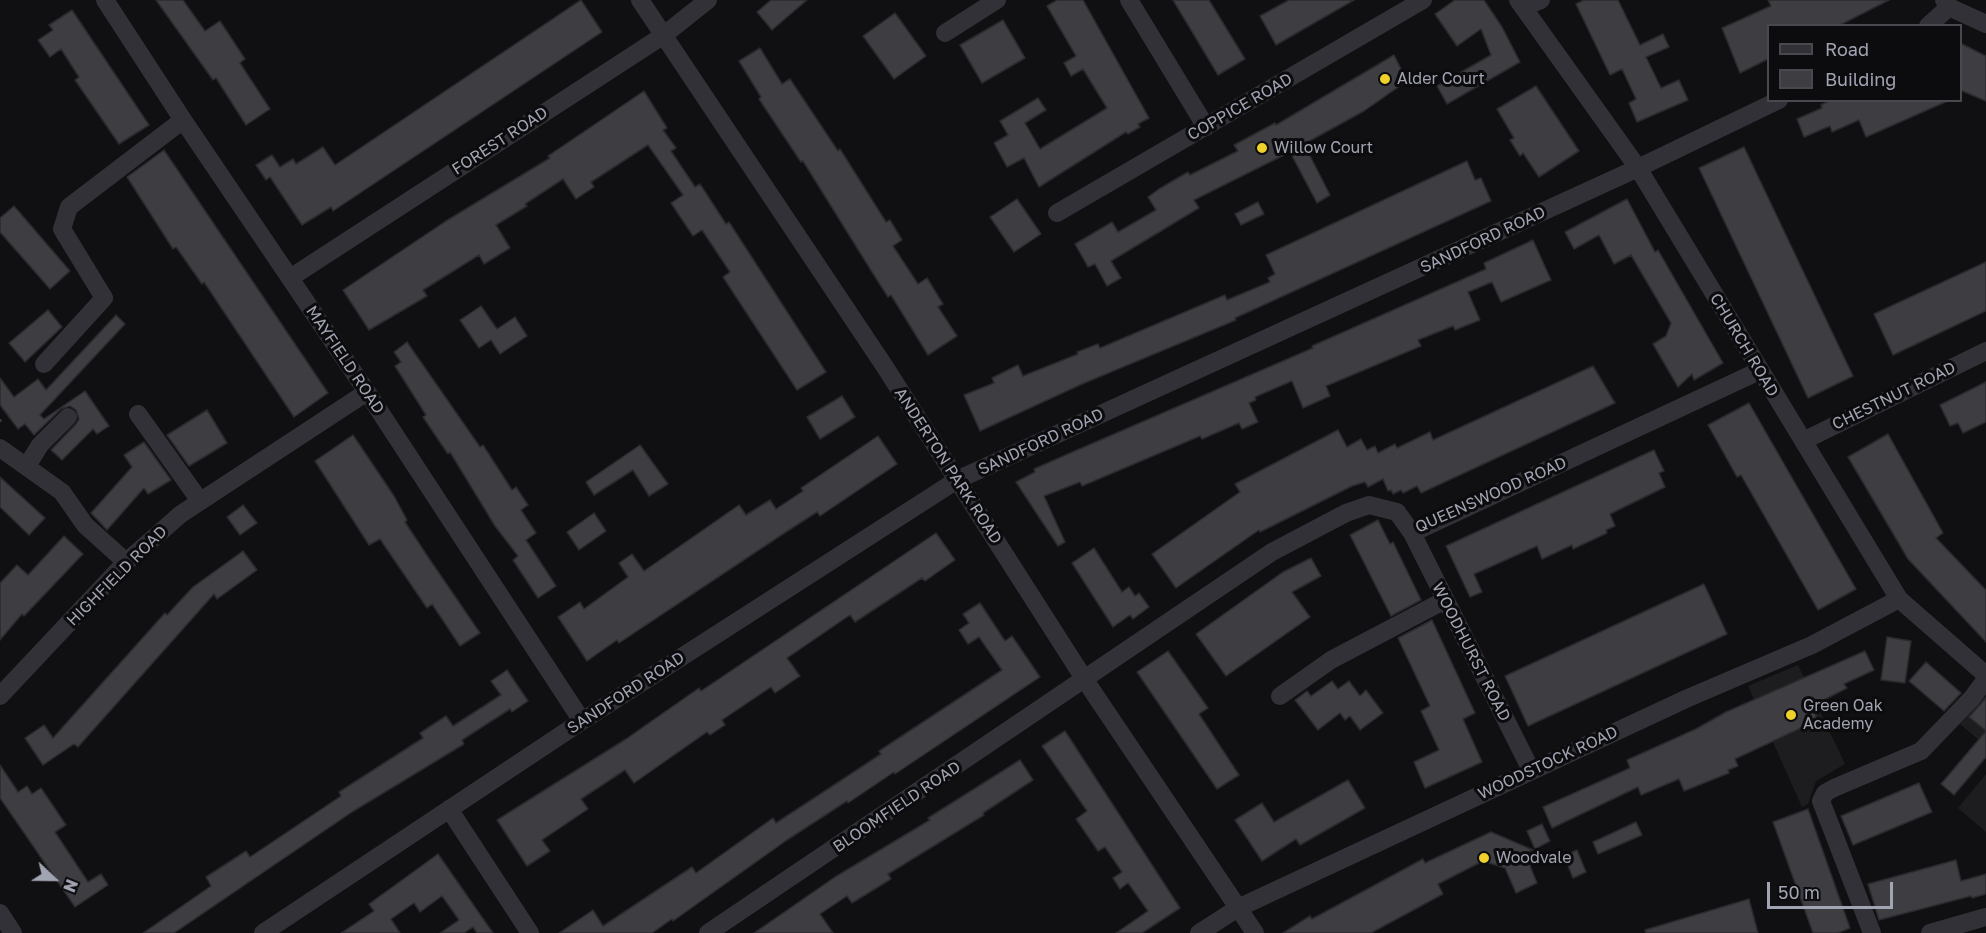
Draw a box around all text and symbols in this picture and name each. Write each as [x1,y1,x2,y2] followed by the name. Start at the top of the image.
[1767,24,1962,102] legend
[1825,38,1869,60] text: Road
[1825,68,1896,90] text: Building
[1184,69,1296,145] street label: COPPICE ROAD
[1397,69,1485,89] place label: Alder Court
[1378,72,1392,86] marker: Alder Court
[449,103,551,179] street label: FOREST ROAD
[1274,138,1373,158] place label: Willow Court
[1255,141,1269,155] marker: Willow Court
[1417,203,1549,277] street label: SANDFORD ROAD
[1706,290,1782,400] street label: CHURCH ROAD
[302,302,388,418] street label: MAYFIELD ROAD
[1829,358,1959,434] street label: CHESTNUT ROAD
[890,384,1006,548] street label: ANDERTON PARK ROAD
[975,405,1107,479] street label: SANDFORD ROAD
[1412,453,1570,537] street label: QUEENSWOOD ROAD
[63,522,171,630] street label: HIGHFIELD ROAD
[1428,579,1514,725] street label: WOODHURST ROAD
[564,648,688,738] street label: SANDFORD ROAD
[1803,696,1883,734] place label: Green Oak Academy
[1784,708,1798,722] marker: Green Oak Academy
[1475,722,1621,804] street label: WOODSTOCK ROAD
[830,757,964,857] street label: BLOOMFIELD ROAD
[1496,848,1572,868] place label: Woodvale
[24,849,84,909] north arrow
[1477,851,1491,865] marker: Woodvale
[1770,870,1896,908] scale bar
[59,876,82,895] text: N
[1778,881,1820,903] text: 50 m

